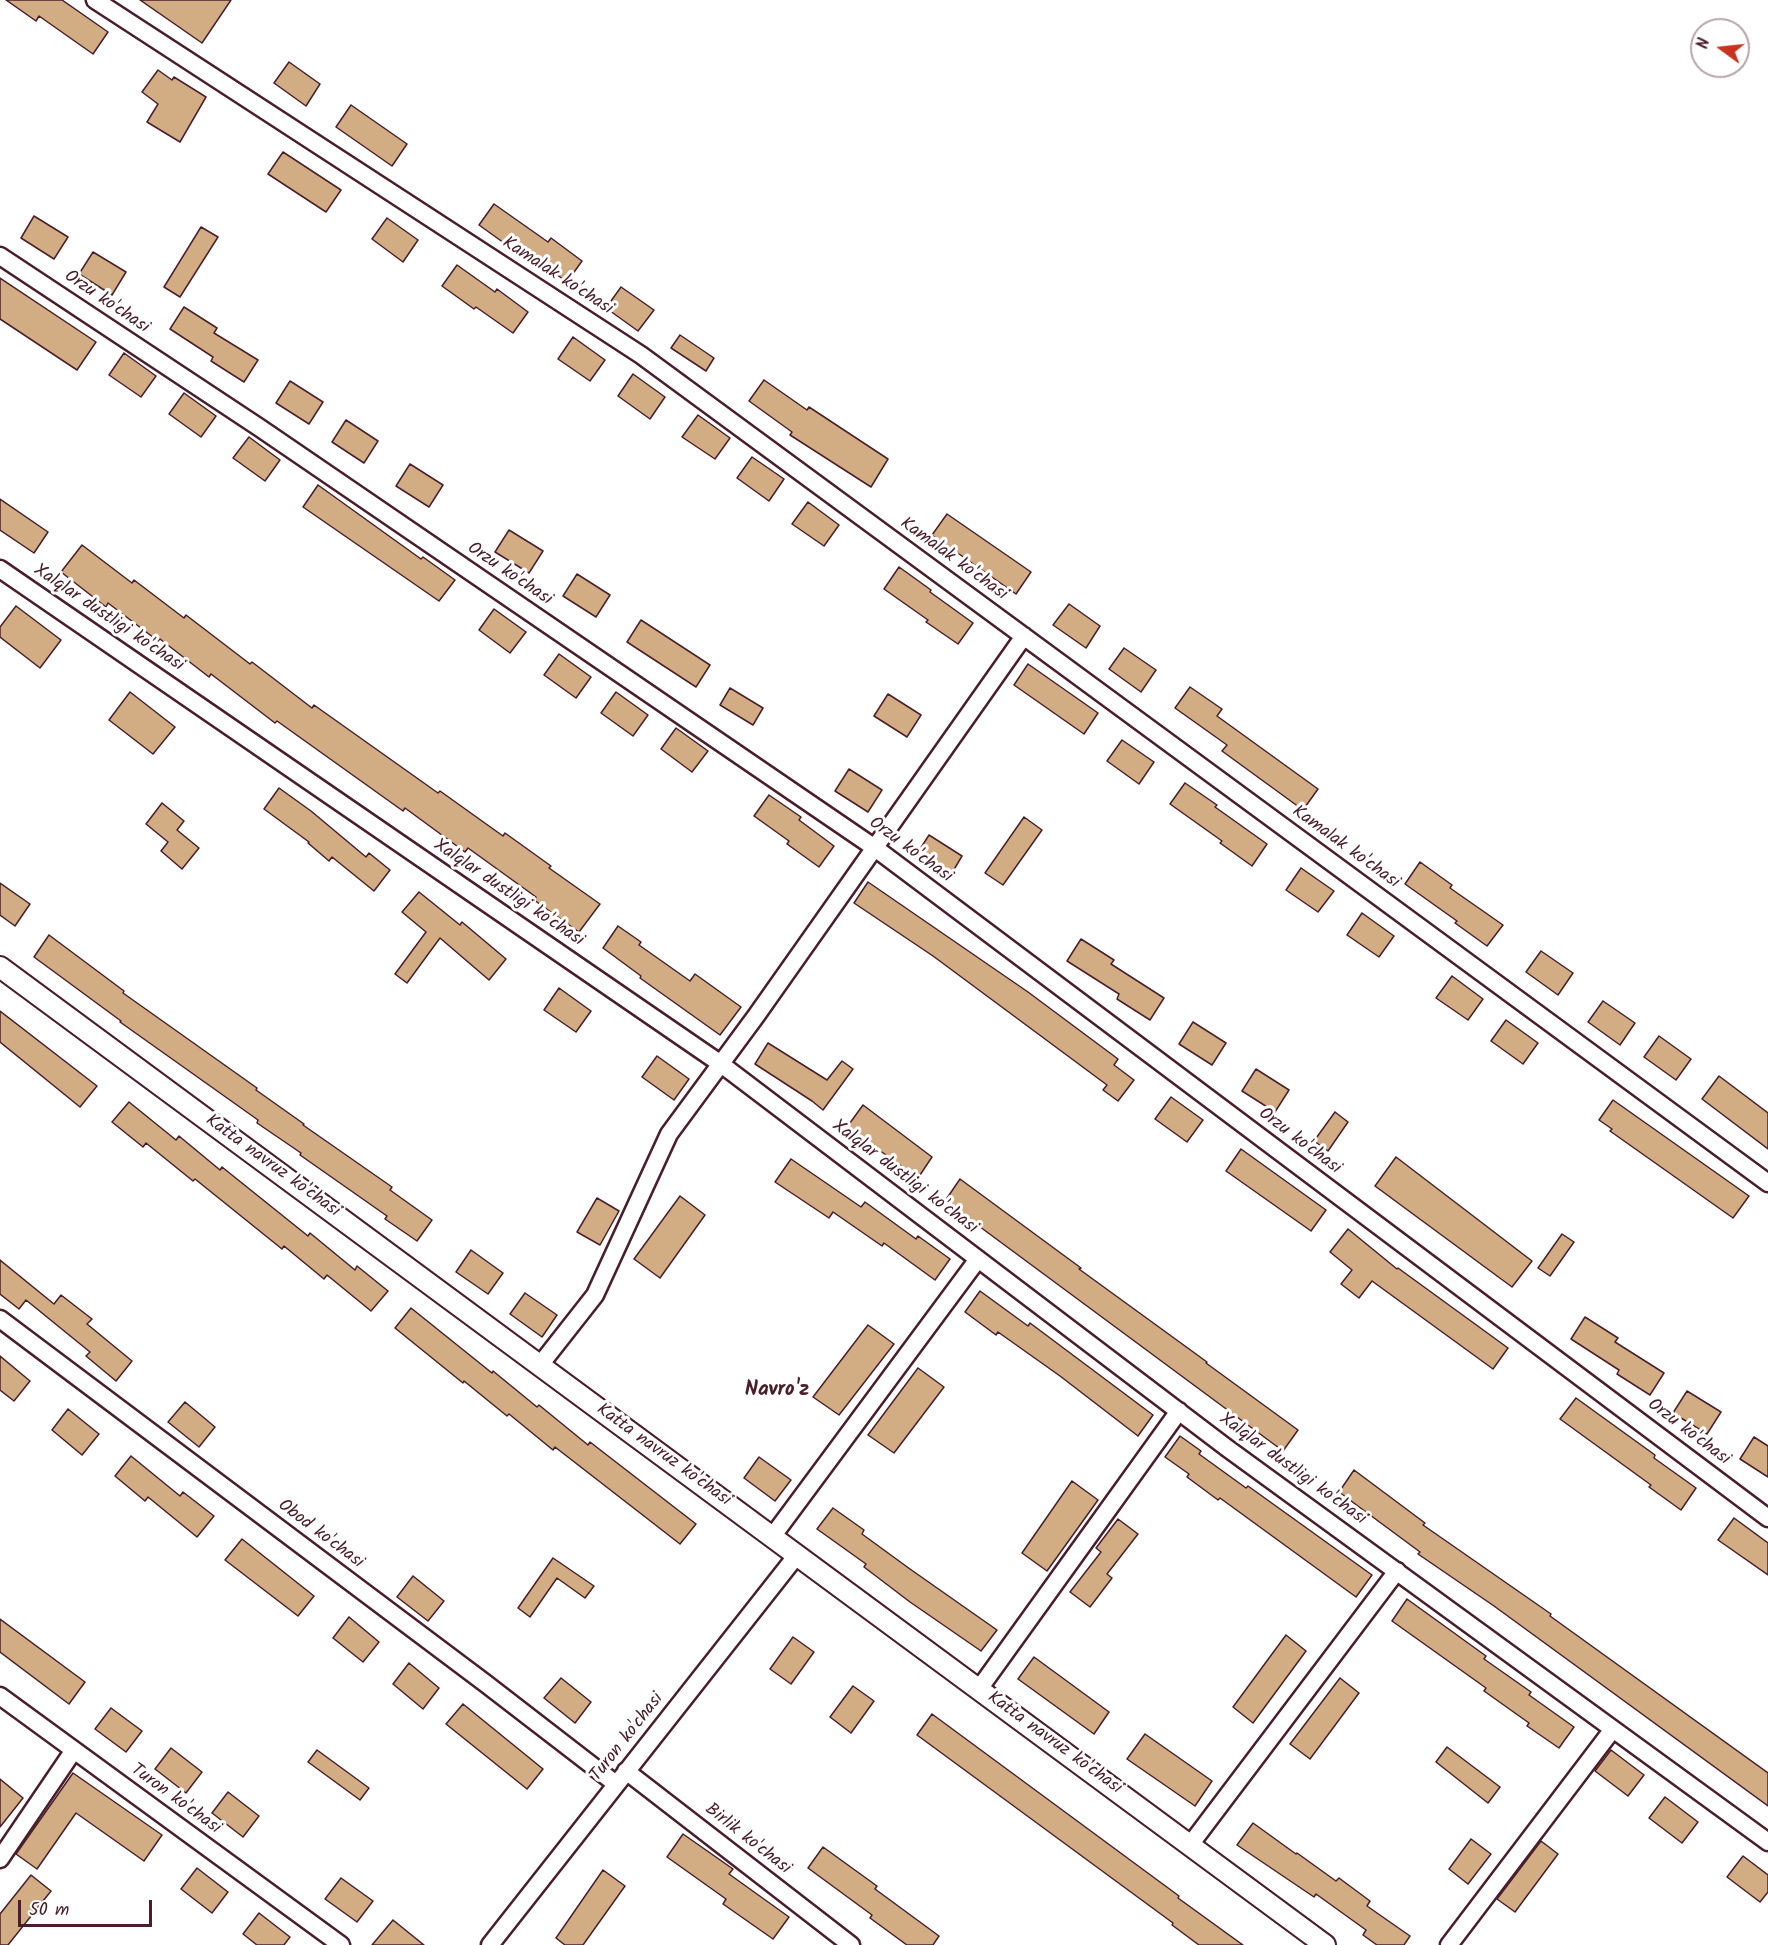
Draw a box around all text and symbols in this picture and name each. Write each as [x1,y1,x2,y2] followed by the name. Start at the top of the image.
[1690,18,1750,78] north arrow
[1691,36,1717,52] text: N
[498,233,616,321] street label: Kamalak ko'chasi
[59,267,153,339] street label: Orzu ko'chasi
[895,514,1011,606] street label: Kamalak ko'chasi
[462,539,556,611] street label: Orzu ko'chasi
[29,561,187,677] street label: Xalqlar dustligi ko'chasi
[1287,802,1403,894] street label: Kamalak ko'chasi
[864,813,956,889] street label: Orzu ko'chasi
[429,836,587,952] street label: Xalqlar dustligi ko'chasi
[1253,1104,1345,1180] street label: Orzu ko'chasi
[200,1111,344,1223] street label: Katta navruz ko'chasi
[827,1116,981,1240] street label: Xalqlar dustligi ko'chasi
[745,1378,809,1404] district label: Navro'z
[1642,1395,1734,1471] street label: Orzu ko'chasi
[591,1400,735,1512] street label: Katta navruz ko'chasi
[1214,1409,1370,1531] street label: Xalqlar dustligi ko'chasi
[273,1496,367,1574] street label: Obod ko'chasi
[982,1688,1126,1800] street label: Katta navruz ko'chasi
[587,1689,669,1787] street label: Turon ko'chasi
[126,1760,224,1840] street label: Turon ko'chasi
[700,1800,794,1880] street label: Birlik ko'chasi
[21,1888,154,1926] scale bar
[29,1896,69,1925] text: 50 m

